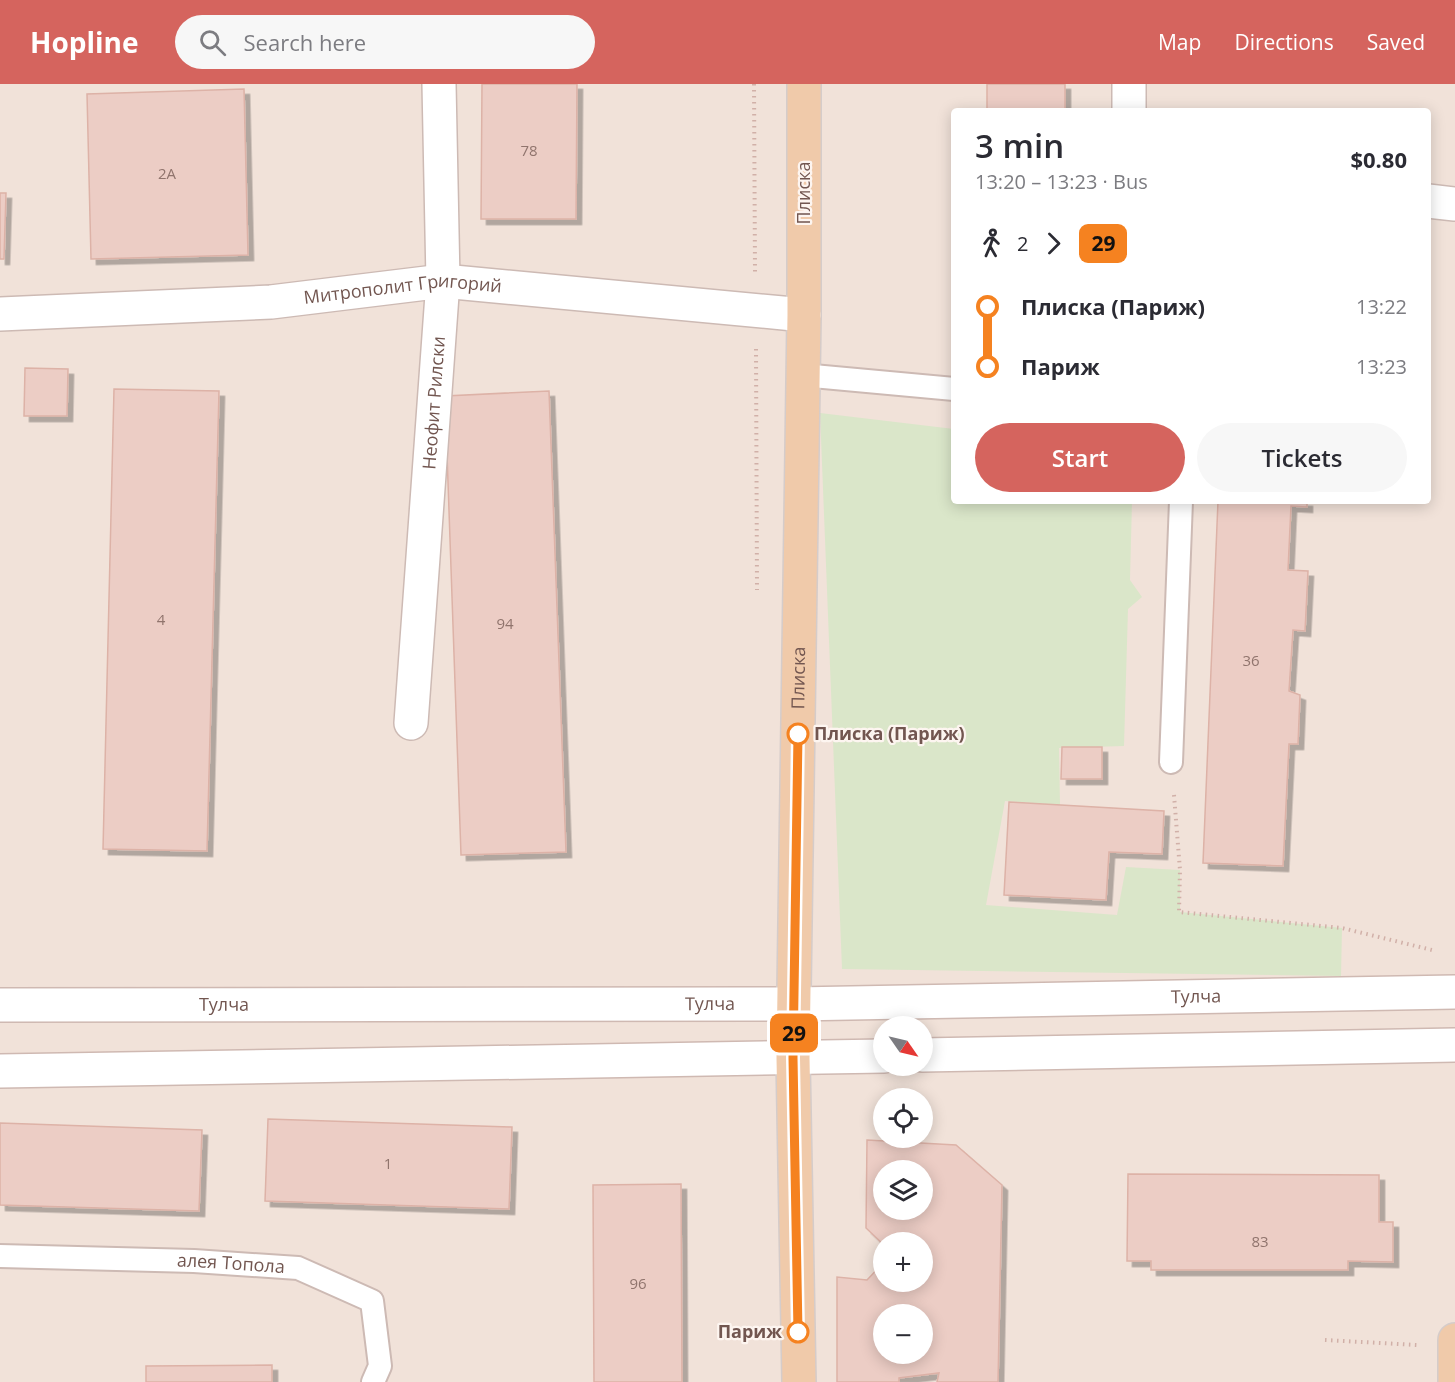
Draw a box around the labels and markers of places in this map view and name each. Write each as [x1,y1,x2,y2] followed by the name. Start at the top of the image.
[814,721,965,745] place label: Плиска (Париж)
[787,723,809,745] marker: Плиска (Париж)
[718,1319,782,1343] place label: Париж
[787,1321,809,1343] marker: Париж

